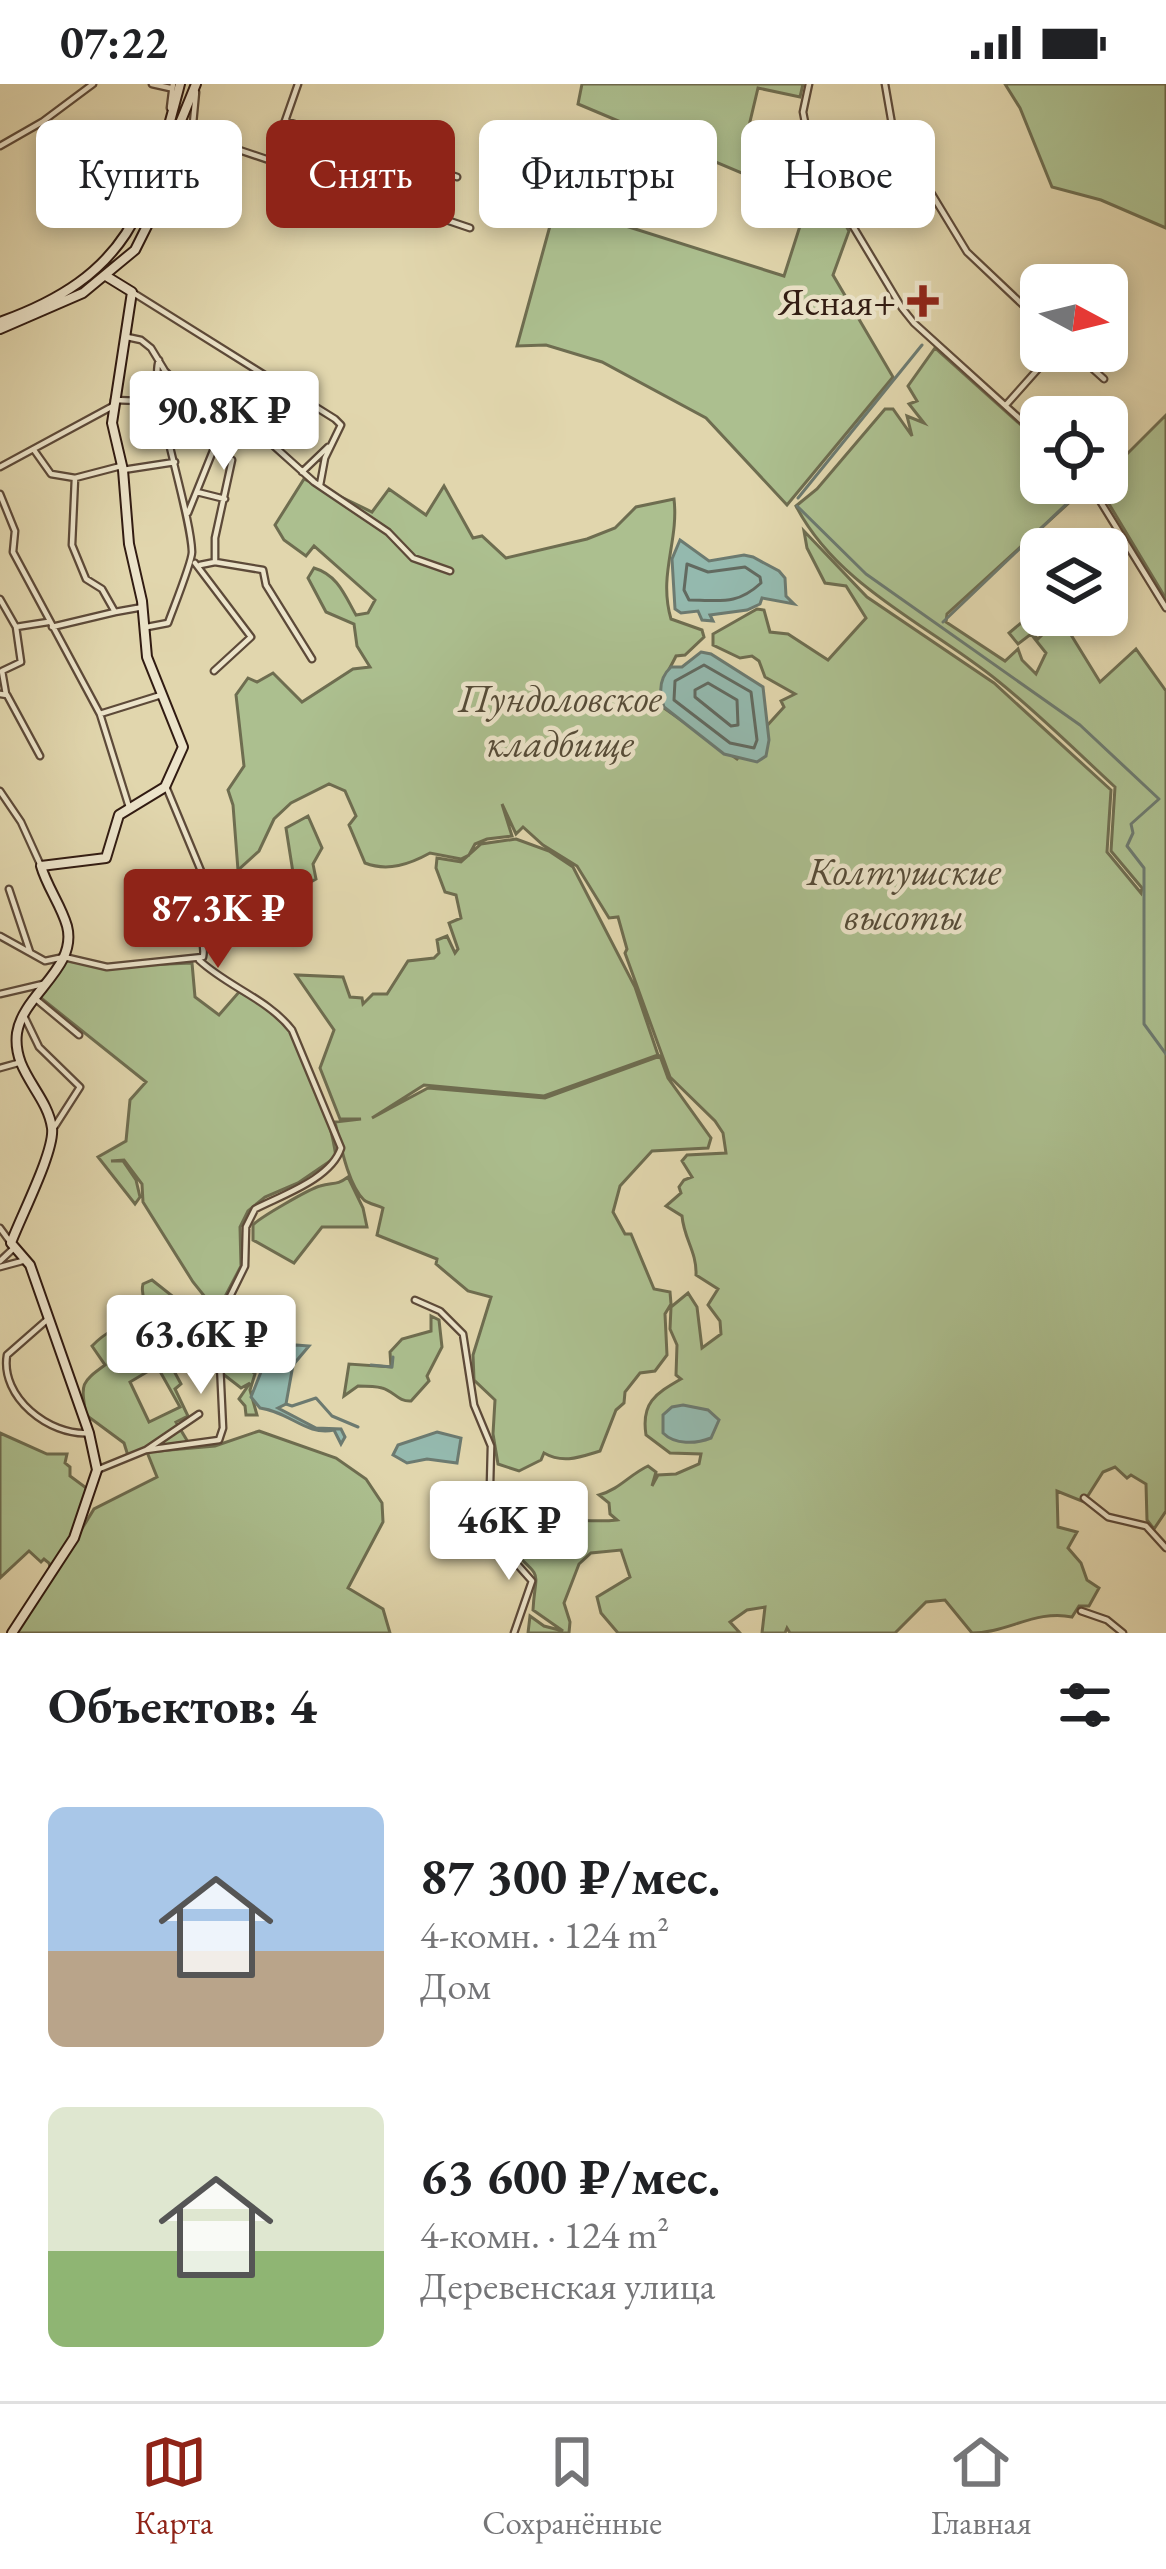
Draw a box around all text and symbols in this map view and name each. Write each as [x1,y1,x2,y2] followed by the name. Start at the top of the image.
[60,13,168,71] text: 07:22
[36,120,242,228] chip: Купить
[266,120,455,228] chip: Снять
[479,120,717,228] chip: Фильтры
[741,120,935,228] chip: Новое
[1020,264,1128,372] north arrow
[1020,264,1128,636] map controls
[777,276,896,327] place label: Ясная+
[907,285,939,317] marker: Ясная+
[113,371,335,473] pin: 90.8K ₽
[157,384,291,435] text: 90.8K ₽
[1020,396,1128,504] button: locate
[1020,528,1128,636] button: layers
[457,672,662,768] park label: Пундоловское кладбище
[806,845,1002,941] park label: Колтушские высоты
[107,869,329,971] pin: 87.3K ₽
[151,882,285,933] text: 87.3K ₽
[90,1295,312,1397] pin: 63.6K ₽
[134,1308,268,1359] text: 63.6K ₽
[425,1481,593,1583] pin: 46K ₽
[457,1494,561,1545] text: 46K ₽
[48,1672,317,1738] text: Объектов: 4
[1052,1672,1118,1738] icon: filters
[420,1843,720,1909] text: 87 300 ₽/мес.
[144,1855,288,1999] icon: home
[420,1909,669,1960] text: 4-комн. · 124 m²
[420,1960,491,2011] text: Дом
[420,2143,720,2209] text: 63 600 ₽/мес.
[144,2155,288,2299] icon: home
[420,2209,669,2260] text: 4-комн. · 124 m²
[420,2260,715,2311] text: Деревенская улица
[134,2429,213,2544] tab: Карта
[482,2429,662,2544] tab: Сохранённые
[931,2429,1032,2544] tab: Главная

